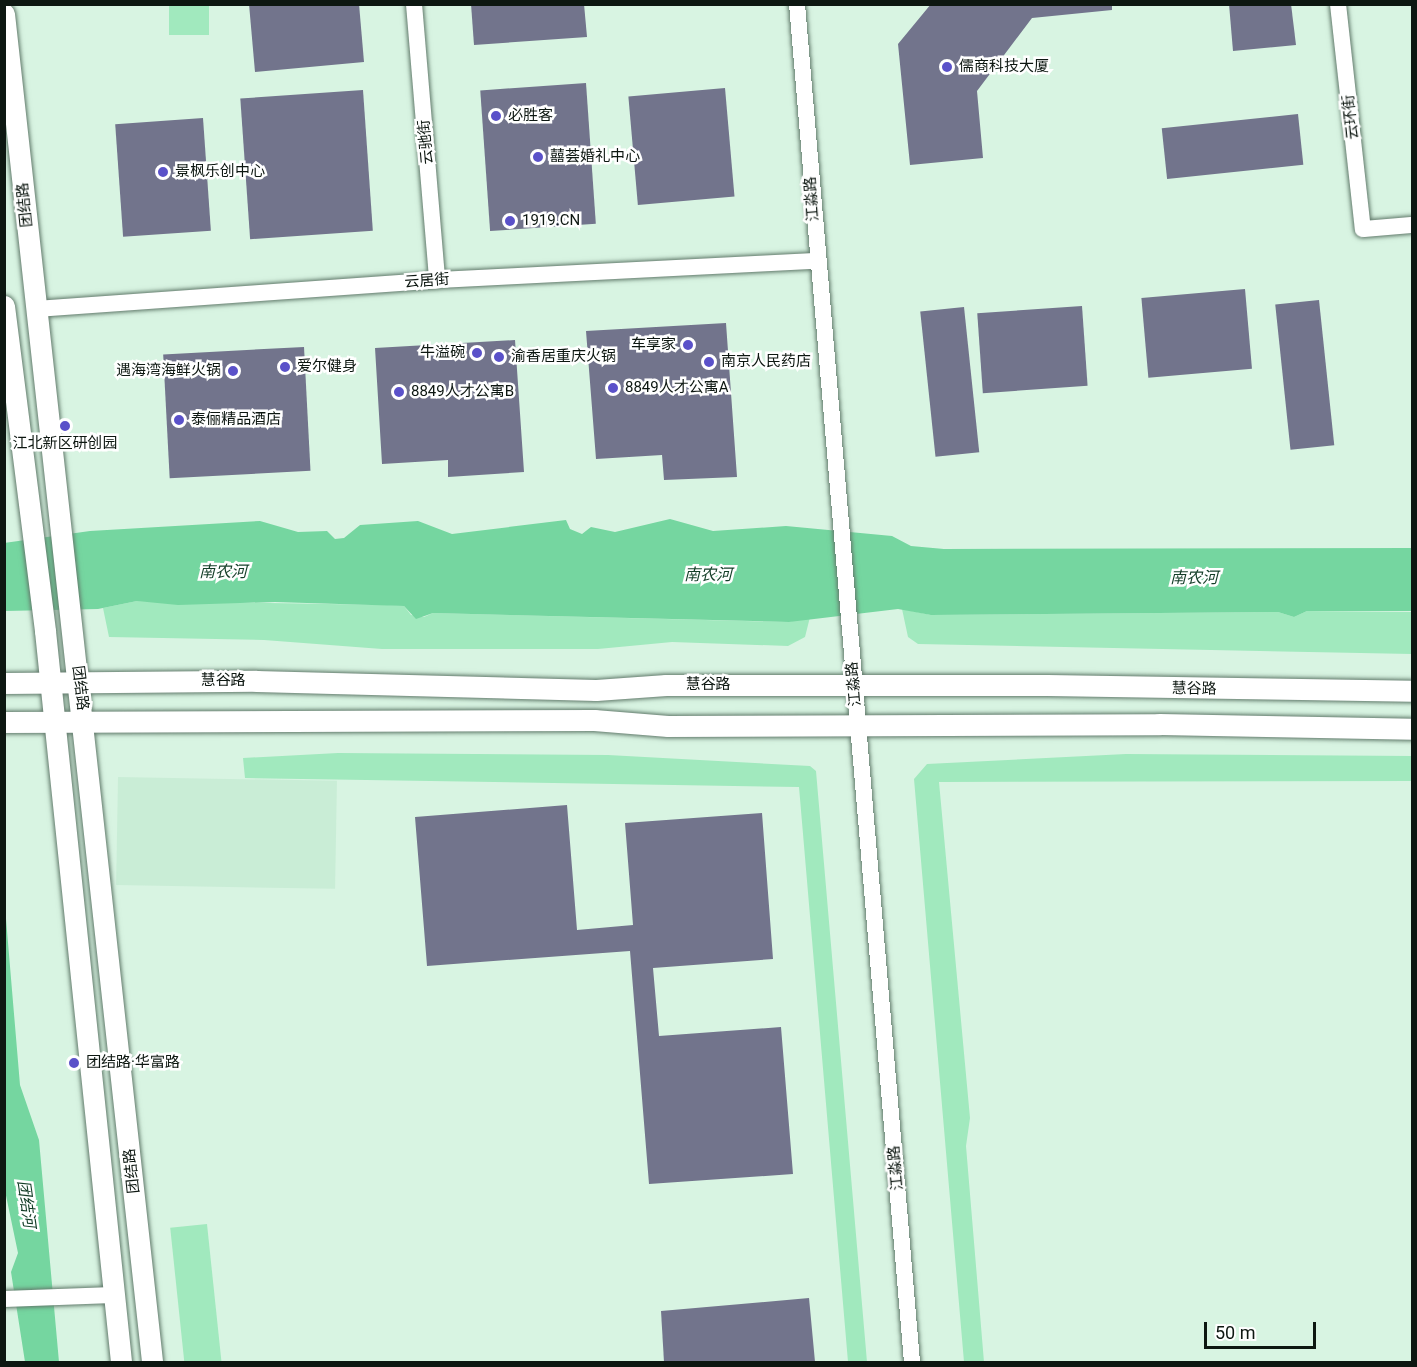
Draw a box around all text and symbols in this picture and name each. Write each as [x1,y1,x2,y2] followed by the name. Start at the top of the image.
[959,58,1049,76] place label: 儒商科技大厦
[940,60,954,74] marker: 儒商科技大厦
[1340,94,1362,140] street label: 云环街
[508,107,553,125] place label: 必胜客
[489,109,503,123] marker: 必胜客
[415,119,437,165] street label: 云驰街
[550,148,640,166] place label: 囍荟婚礼中心
[531,150,545,164] marker: 囍荟婚礼中心
[175,163,265,181] place label: 景枫乐创中心
[156,165,170,179] marker: 景枫乐创中心
[801,176,823,222] street label: 江淼路
[14,182,36,228] street label: 团结路
[522,212,580,230] place label: 1919.CN
[503,214,517,228] marker: 1919.CN
[404,270,450,292] street label: 云居街
[631,336,676,354] place label: 车享家
[681,338,695,352] marker: 车享家
[420,344,465,362] place label: 牛溢碗
[470,346,484,360] marker: 牛溢碗
[511,348,616,366] place label: 渝香居重庆火锅
[492,350,506,364] marker: 渝香居重庆火锅
[721,353,811,371] place label: 南京人民药店
[702,355,716,369] marker: 南京人民药店
[297,358,357,376] place label: 爱尔健身
[278,360,292,374] marker: 爱尔健身
[116,362,221,380] place label: 遇海湾海鲜火锅
[226,364,240,378] marker: 遇海湾海鲜火锅
[625,379,729,397] place label: 8849人才公寓A
[606,381,620,395] marker: 8849人才公寓A
[411,383,514,401] place label: 8849人才公寓B
[392,385,406,399] marker: 8849人才公寓B
[191,411,281,429] place label: 泰俪精品酒店
[172,413,186,427] marker: 泰俪精品酒店
[58,419,72,433] marker: 江北新区研创园
[13,435,117,453] place label: 江北新区研创园
[199,562,247,582] water label: 南农河
[684,565,732,585] water label: 南农河
[1170,568,1218,588] water label: 南农河
[843,661,865,707] street label: 江淼路
[68,665,92,711] street label: 团结路
[201,672,245,690] street label: 慧谷路
[686,676,730,694] street label: 慧谷路
[1171,680,1217,698] street label: 慧谷路
[86,1054,180,1072] place label: 团结路·华富路
[67,1056,81,1070] marker: 团结路·华富路
[885,1145,907,1191] street label: 江淼路
[121,1148,143,1194] street label: 团结路
[13,1179,39,1229] water label: 团结河
[1207,1310,1320,1348] scale bar
[1215,1322,1255,1343] text: 50 m

